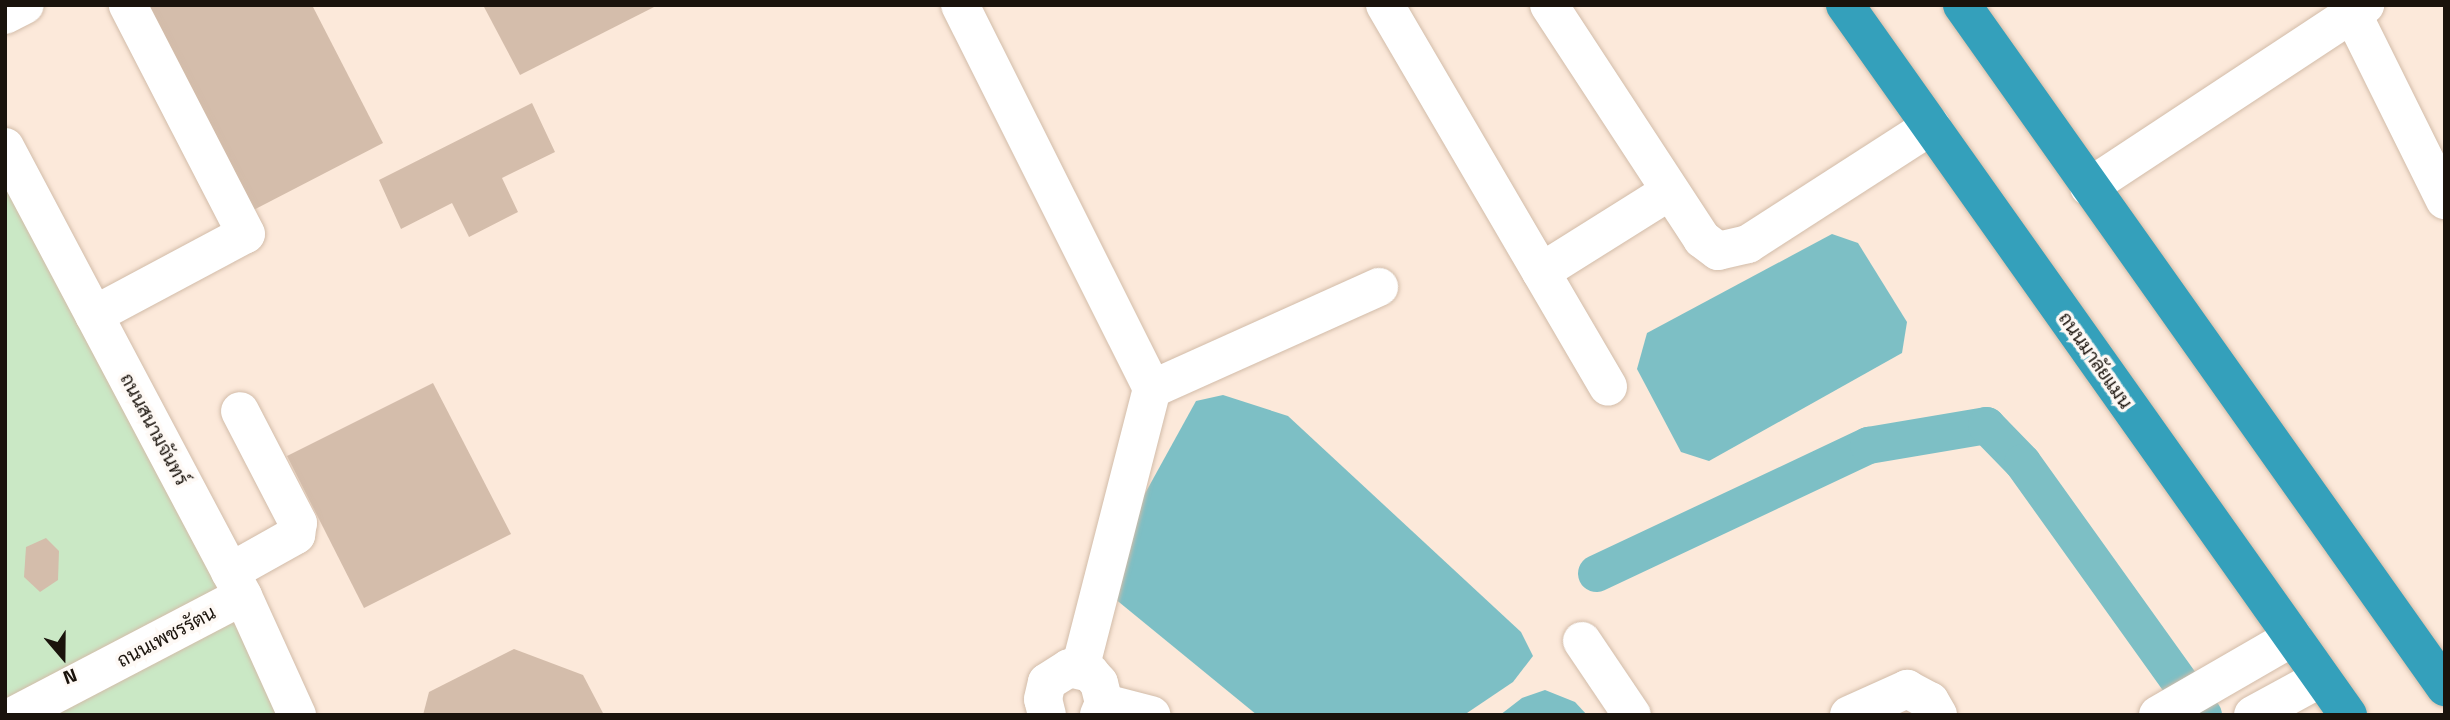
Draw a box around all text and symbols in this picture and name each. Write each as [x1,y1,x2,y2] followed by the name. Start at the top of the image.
[2054,307,2138,413] street label: ถนนมาลัยแมน
[116,369,194,489] street label: ถนนสนามจันทร์
[113,600,219,672] street label: ถนนเพชรรัตน
[28,622,98,692] north arrow
[59,661,82,693] text: N

